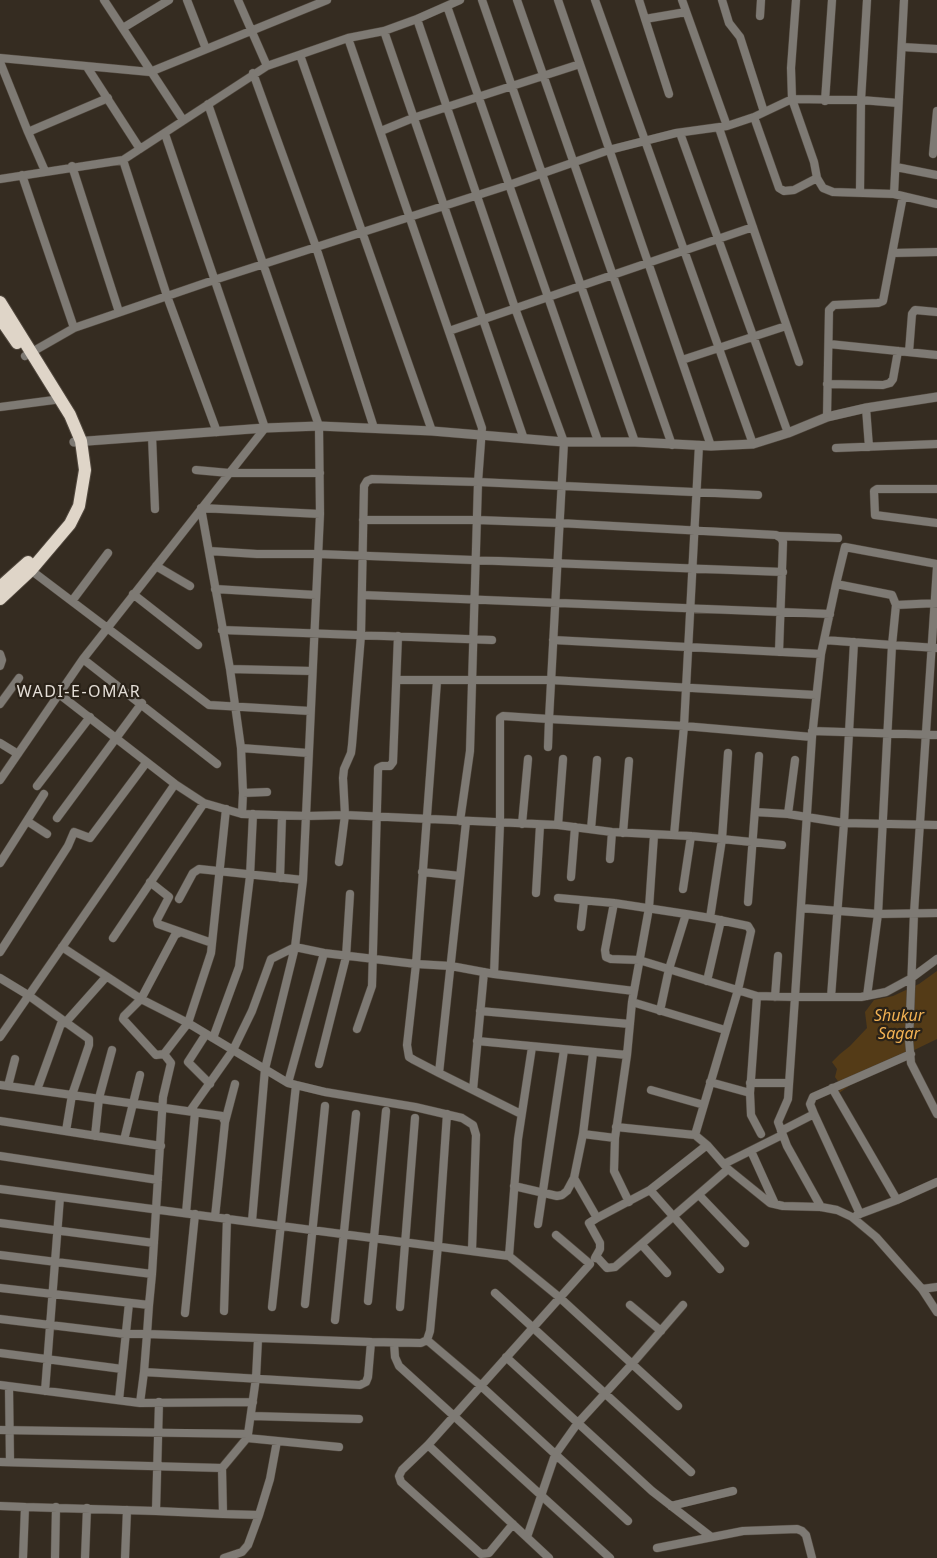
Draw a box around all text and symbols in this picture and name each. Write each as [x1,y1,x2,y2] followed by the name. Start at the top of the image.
[17,682,141,702] district label: WADI-E-OMAR
[874,1006,924,1044] water label: Shukur Sagar

